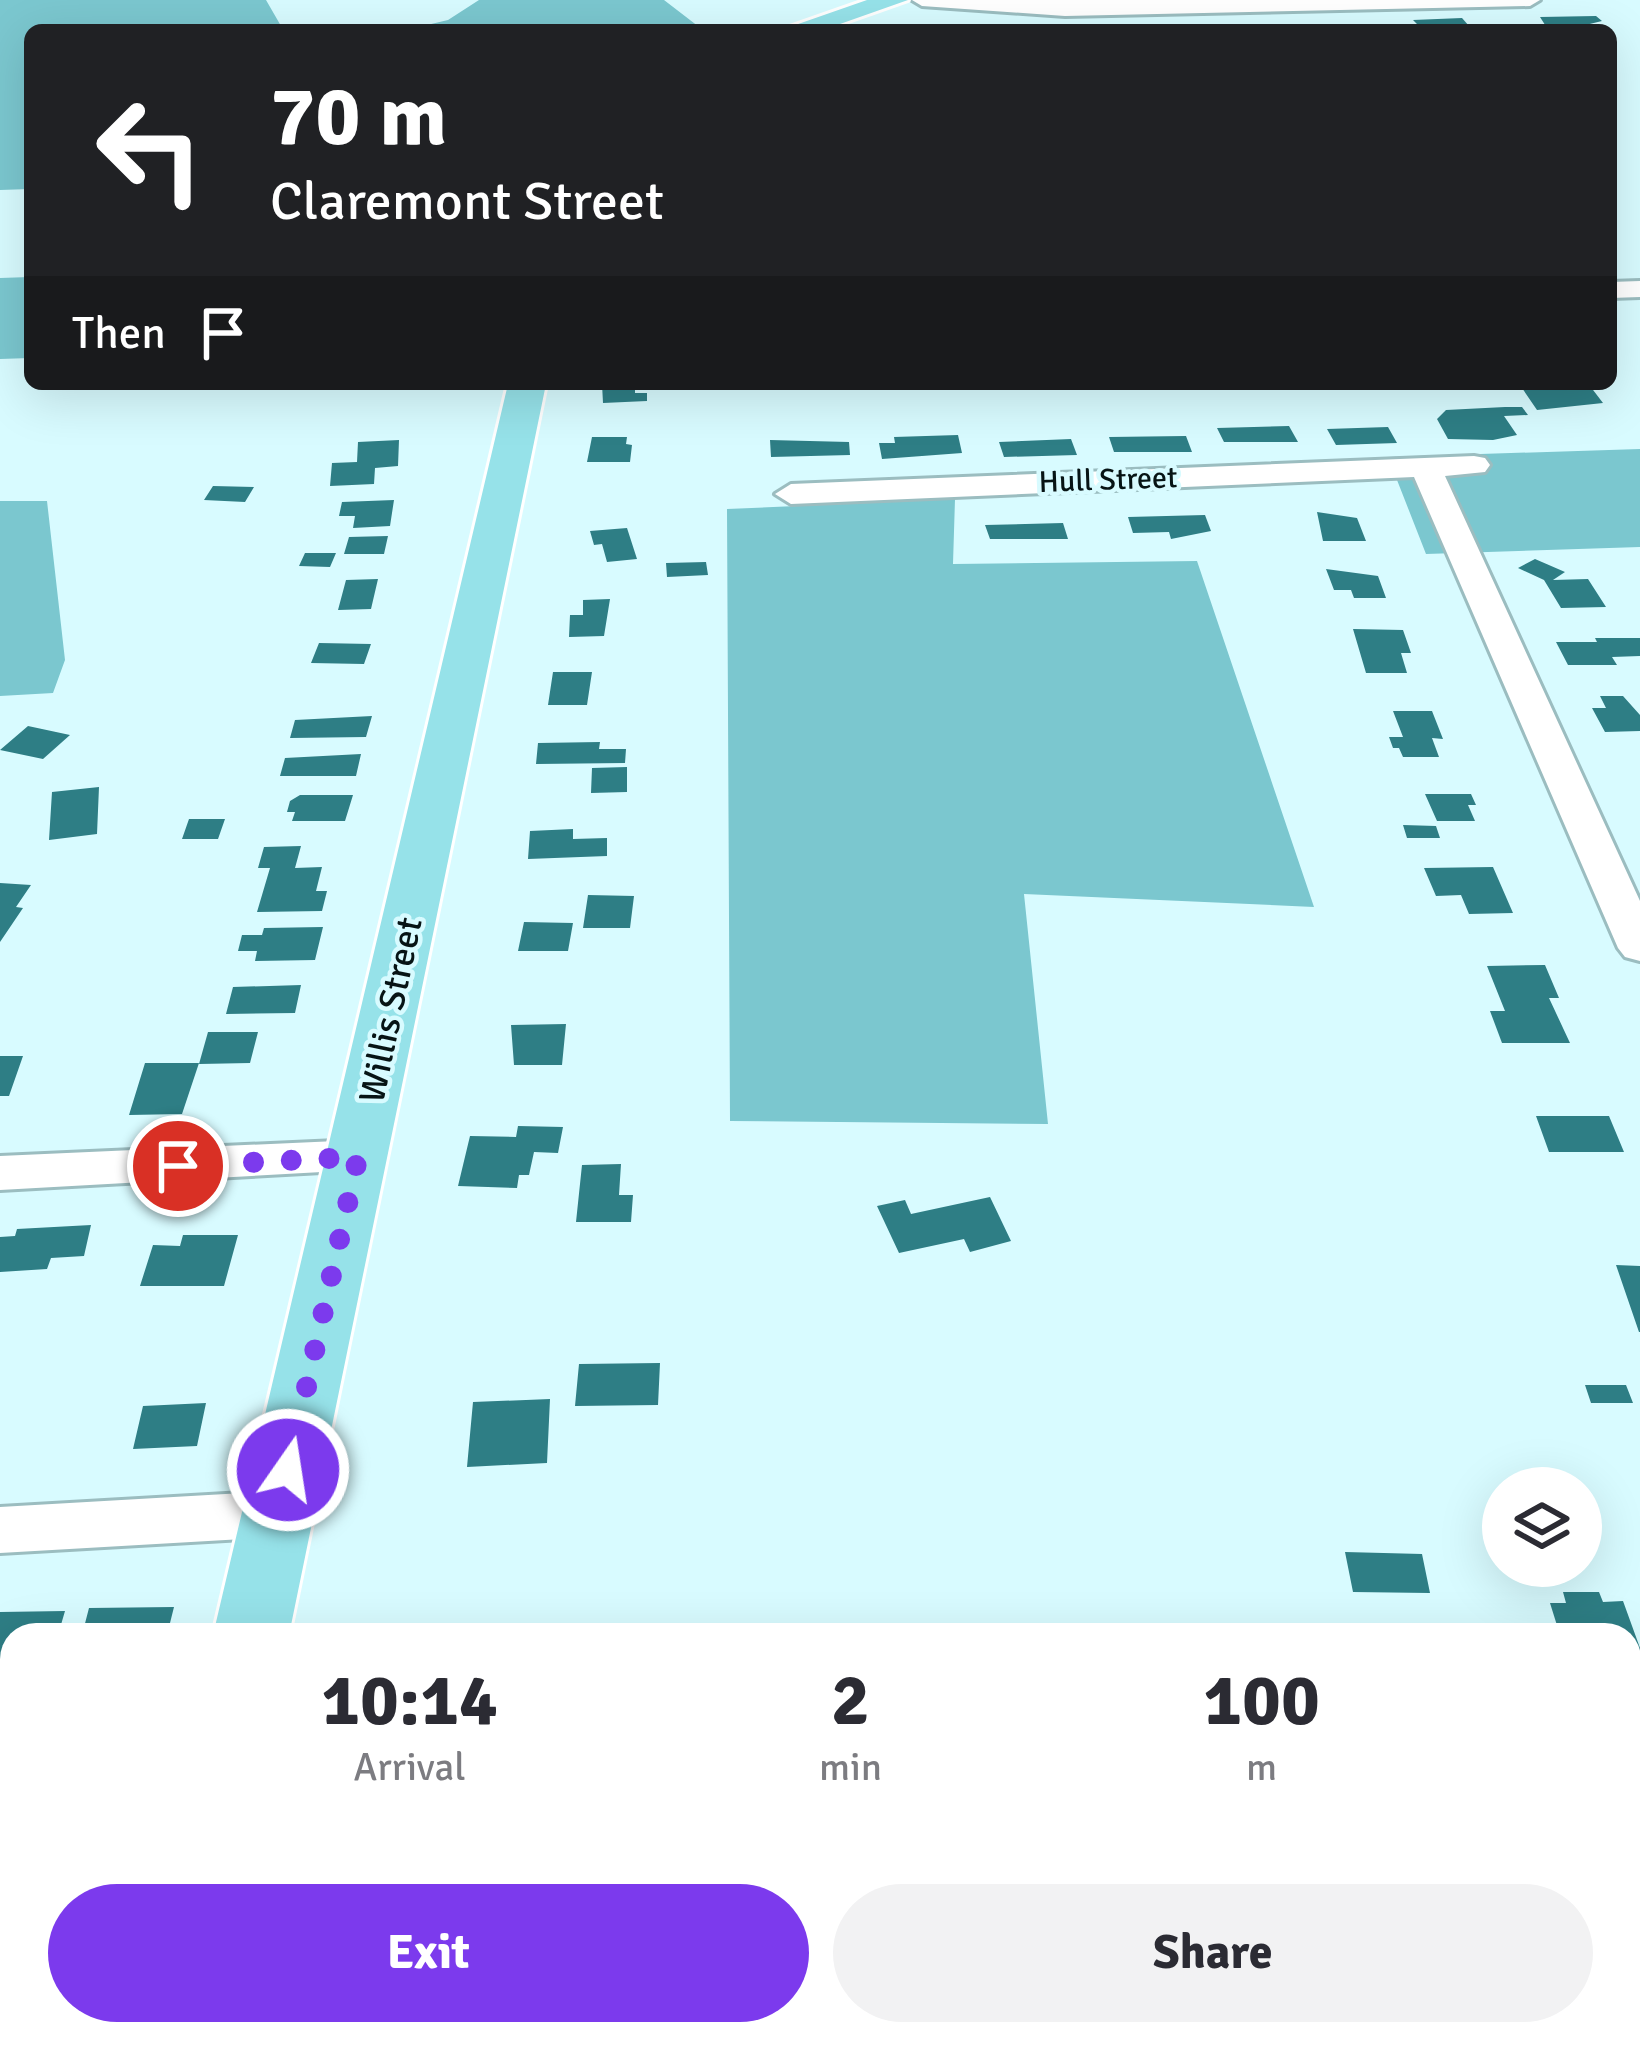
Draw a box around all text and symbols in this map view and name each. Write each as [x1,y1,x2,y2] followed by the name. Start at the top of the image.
[270,65,447,169] text: 70 m
[72,72,228,228] icon: left
[270,168,664,235] text: Claremont Street
[190,300,256,366] icon: arrive
[72,306,166,361] text: Then
[1038,459,1178,501] street label: Hull Street
[349,913,433,1107] street label: Willis Street
[127,1115,229,1217] pin
[145,1133,211,1199] icon: arrive
[225,1407,351,1533] position arrow
[1482,1467,1602,1587] map controls
[1482,1467,1602,1587] button: layers
[321,1656,498,1745] text: 10:14
[831,1656,870,1745] text: 2
[1203,1656,1320,1745] text: 100
[353,1743,466,1791] text: Arrival
[819,1743,882,1791] text: min
[1246,1743,1277,1791] text: m
[48,1884,809,2022] button: Exit
[833,1884,1593,2022] button: Share

